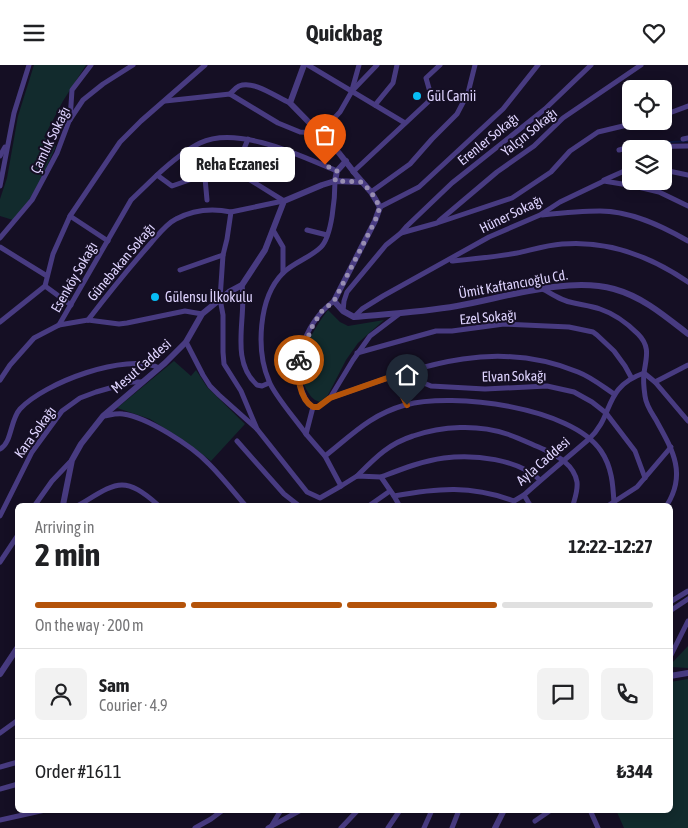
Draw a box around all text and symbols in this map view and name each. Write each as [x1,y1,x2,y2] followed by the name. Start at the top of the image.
[20,19,48,47] icon: menu
[640,19,668,47] icon: heart
[306,20,382,46] text: Quickbag
[622,80,672,190] map controls
[622,80,672,130] button: locate
[427,88,476,104] place label: Gül Camii
[411,90,423,102] marker: Gül Camii
[27,104,73,176] street label: Çamlık Sokağı
[498,105,560,159] street label: Yalçın Sokağı
[454,110,522,168] street label: Erenler Sokağı
[304,114,346,165] pin
[311,121,339,149] icon: bag
[622,140,672,190] button: layers
[180,147,295,183] callout: Reha Eczanesi
[196,155,279,173] text: Reha Eczanesi
[477,192,545,236] street label: Hüner Sokağı
[84,220,158,304] street label: Günebakan Sokağı
[47,239,101,315] street label: Esenköy Sokağı
[457,267,569,301] street label: Ümit Kaftancıoğlu Cd.
[165,289,253,305] place label: Gülensu İlkokulu
[149,291,161,303] marker: Gülensu İlkokulu
[459,307,517,327] street label: Ezel Sokağı
[274,335,324,385] courier
[108,336,174,396] street label: Mesut Caddesi
[285,346,313,374] icon: bike
[386,354,428,405] pin
[393,361,421,389] icon: home
[481,367,547,385] street label: Elvan Sokağı
[11,403,59,461] street label: Kara Sokağı
[513,434,573,488] street label: Ayla Caddesi
[35,518,95,536] text: Arriving in
[568,535,653,557] text: 12:22–12:27
[35,536,100,573] text: 2 min
[35,616,144,634] text: On the way · 200 m
[35,668,87,720] button: person
[537,668,589,720] button: chat
[601,668,653,720] button: phone
[99,674,130,696] text: Sam
[99,696,168,714] text: Courier · 4.9
[35,760,122,782] text: Order #1611
[617,760,653,782] text: ₺344

